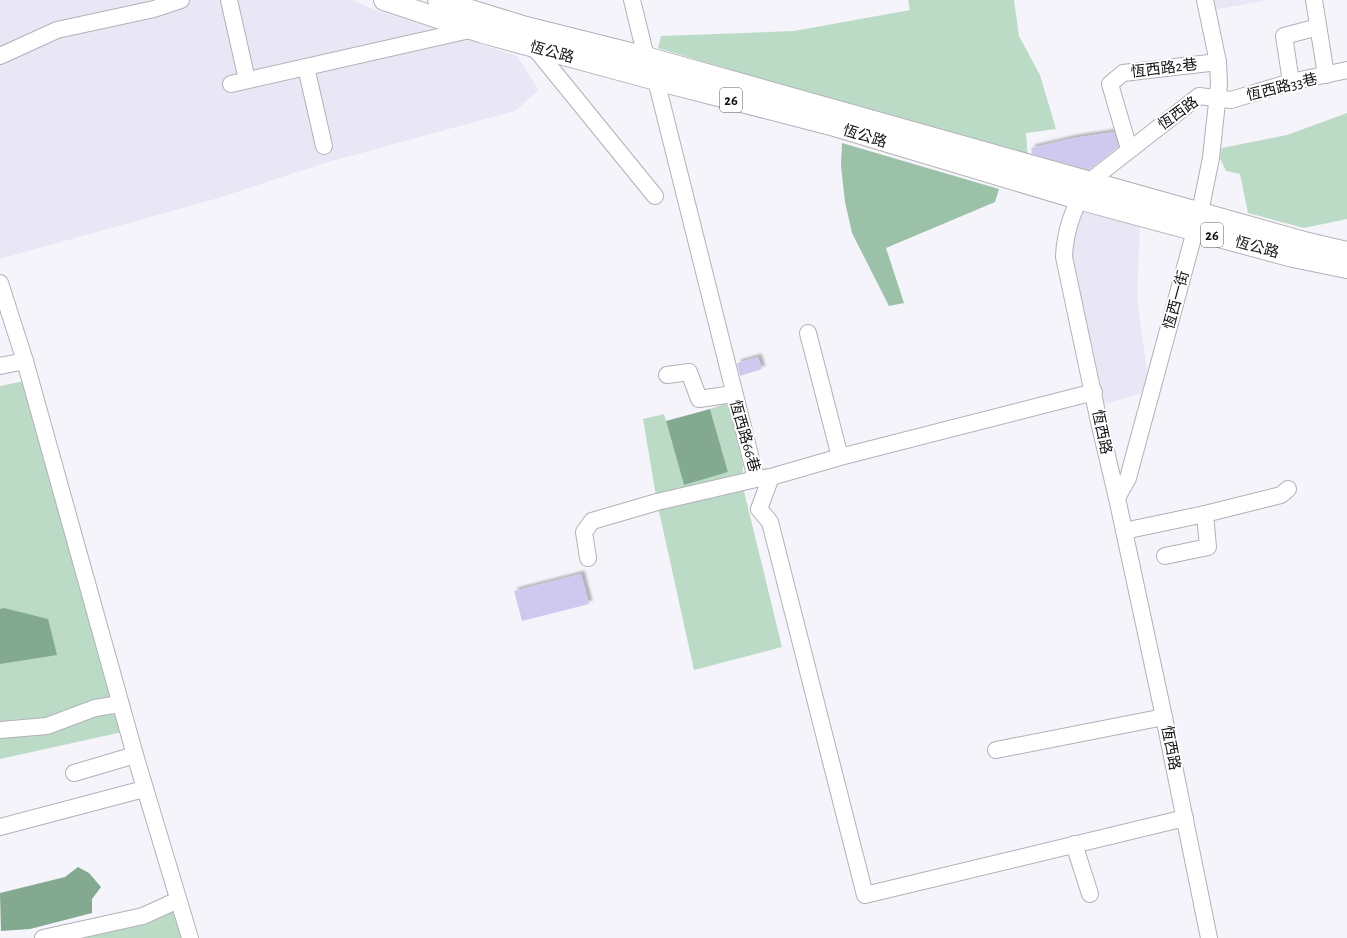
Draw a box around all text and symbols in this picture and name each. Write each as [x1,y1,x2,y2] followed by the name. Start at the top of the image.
[528,38,576,66] street label: 恆公路
[1130,56,1198,80] street label: 恆西路2巷
[1245,70,1319,104] street label: 恆西路33巷
[720,88,742,112] road number: 26
[1155,93,1201,133] street label: 恆西路
[841,122,889,150] street label: 恆公路
[1201,223,1223,247] road number: 26
[1233,233,1281,261] street label: 恆公路
[1161,269,1191,331] street label: 恆西一街
[727,398,763,474] street label: 恆西路66巷
[1089,408,1115,456] street label: 恆西路
[1159,724,1183,772] street label: 恆西路

